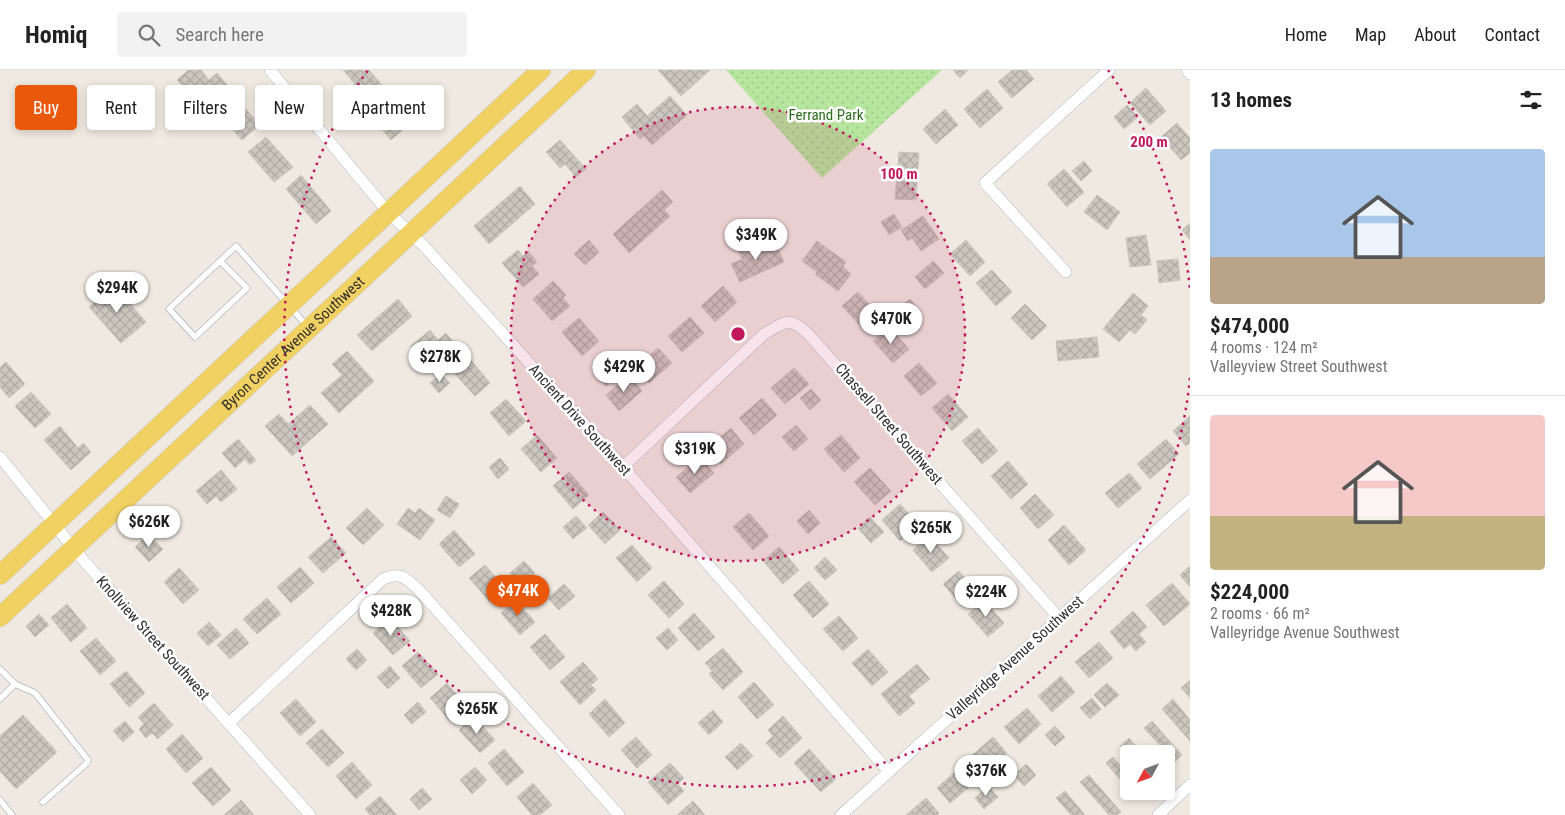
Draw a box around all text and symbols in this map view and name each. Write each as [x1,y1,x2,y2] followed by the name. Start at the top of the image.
[117,12,467,57] search box
[25,21,87,49] text: Homiq
[135,21,163,49] icon: search
[175,23,264,46] text: Search here
[1285,24,1327,45] text: Home
[1355,24,1386,45] text: Map
[1414,24,1456,45] text: About
[1484,24,1540,45] text: Contact
[15,85,77,130] chip: Buy
[87,85,155,130] chip: Rent
[165,85,245,130] chip: Filters
[255,85,323,130] chip: New
[333,85,444,130] chip: Apartment
[1517,86,1545,114] icon: filters
[1210,88,1292,112] text: 13 homes
[788,106,864,124] park label: Ferrand Park
[1130,133,1168,151] text: 200 m
[880,165,918,183] text: 100 m
[1333,182,1423,272] icon: home
[721,218,791,261] pin: $349K
[735,225,777,244] text: $349K
[82,272,152,314] pin: $294K
[218,272,368,414] street label: Byron Center Avenue Southwest
[96,278,138,297] text: $294K
[856,302,926,345] pin: $470K
[870,309,912,328] text: $470K
[1210,314,1289,338] text: $474,000
[729,325,747,343] centre of rings
[1210,338,1318,357] text: 4 rooms · 124 m²
[405,340,475,383] pin: $278K
[419,347,461,366] text: $278K
[589,350,659,393] pin: $429K
[603,357,645,376] text: $429K
[1210,357,1387,376] text: Valleyview Street Southwest
[525,360,635,480] street label: Ancient Drive Southwest
[831,360,947,488] street label: Chassell Street Southwest
[660,432,730,475] pin: $319K
[674,439,716,458] text: $319K
[1333,447,1423,537] icon: home
[114,506,184,548] pin: $626K
[128,512,170,531] text: $626K
[896,512,966,554] pin: $265K
[910,518,952,537] text: $265K
[93,572,213,704] street label: Knollview Street Southwest
[483,574,553,617] pin: $474K
[951,576,1021,618] pin: $224K
[1210,580,1289,604] text: $224,000
[497,581,539,600] text: $474K
[965,582,1007,601] text: $224K
[943,592,1087,724] street label: Valleyridge Avenue Southwest
[356,594,426,637] pin: $428K
[370,601,412,620] text: $428K
[1210,604,1310,623] text: 2 rooms · 66 m²
[1210,623,1399,642] text: Valleyridge Avenue Southwest
[442,692,512,735] pin: $265K
[456,699,498,718] text: $265K
[1120,745,1175,800] north arrow
[1120,745,1175,800] map controls
[951,754,1021,797] pin: $376K
[965,761,1007,780] text: $376K

